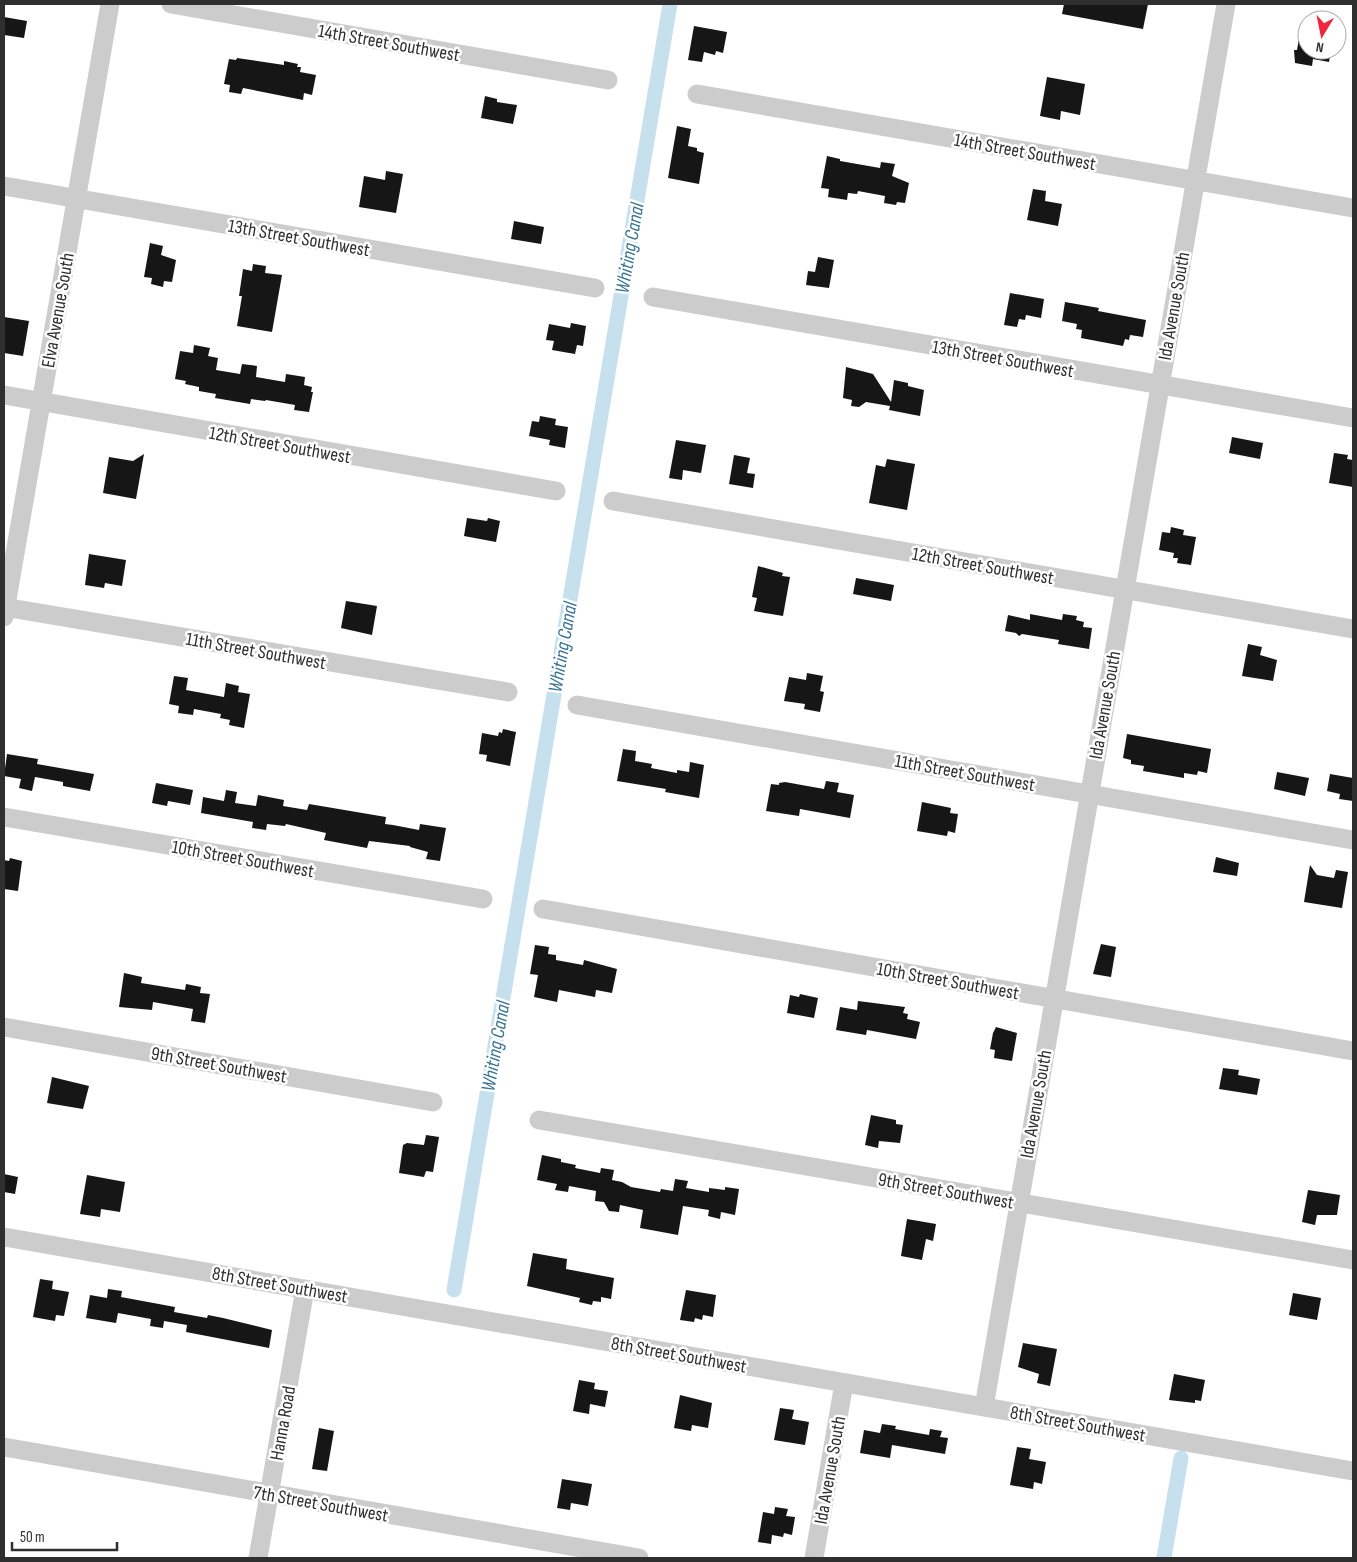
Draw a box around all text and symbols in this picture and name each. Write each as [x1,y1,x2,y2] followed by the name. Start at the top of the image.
[1297,10,1347,60] north arrow
[316,20,462,67] street label: 14th Street Southwest
[1315,38,1325,56] text: N
[952,129,1098,176] street label: 14th Street Southwest
[610,200,650,295] water label: Whiting Canal
[226,215,372,262] street label: 13th Street Southwest
[1154,250,1195,362] street label: Ida Avenue South
[37,251,80,369] street label: Elva Avenue South
[930,336,1076,383] street label: 13th Street Southwest
[207,422,353,469] street label: 12th Street Southwest
[910,543,1056,590] street label: 12th Street Southwest
[543,599,583,694] water label: Whiting Canal
[184,628,328,675] street label: 11th Street Southwest
[1085,649,1126,761] street label: Ida Avenue South
[893,750,1037,797] street label: 11th Street Southwest
[170,836,316,883] street label: 10th Street Southwest
[875,958,1021,1005] street label: 10th Street Southwest
[476,998,516,1093] water label: Whiting Canal
[149,1042,289,1089] street label: 9th Street Southwest
[1016,1048,1057,1160] street label: Ida Avenue South
[876,1168,1016,1215] street label: 9th Street Southwest
[210,1262,349,1309] street label: 8th Street Southwest
[609,1332,748,1379] street label: 8th Street Southwest
[266,1384,301,1462] street label: Hanna Road
[1008,1401,1147,1448] street label: 8th Street Southwest
[810,1414,851,1526] street label: Ida Avenue South
[251,1481,390,1528] street label: 7th Street Southwest
[12,1520,118,1552] scale bar
[20,1528,45,1547] text: 50 m

